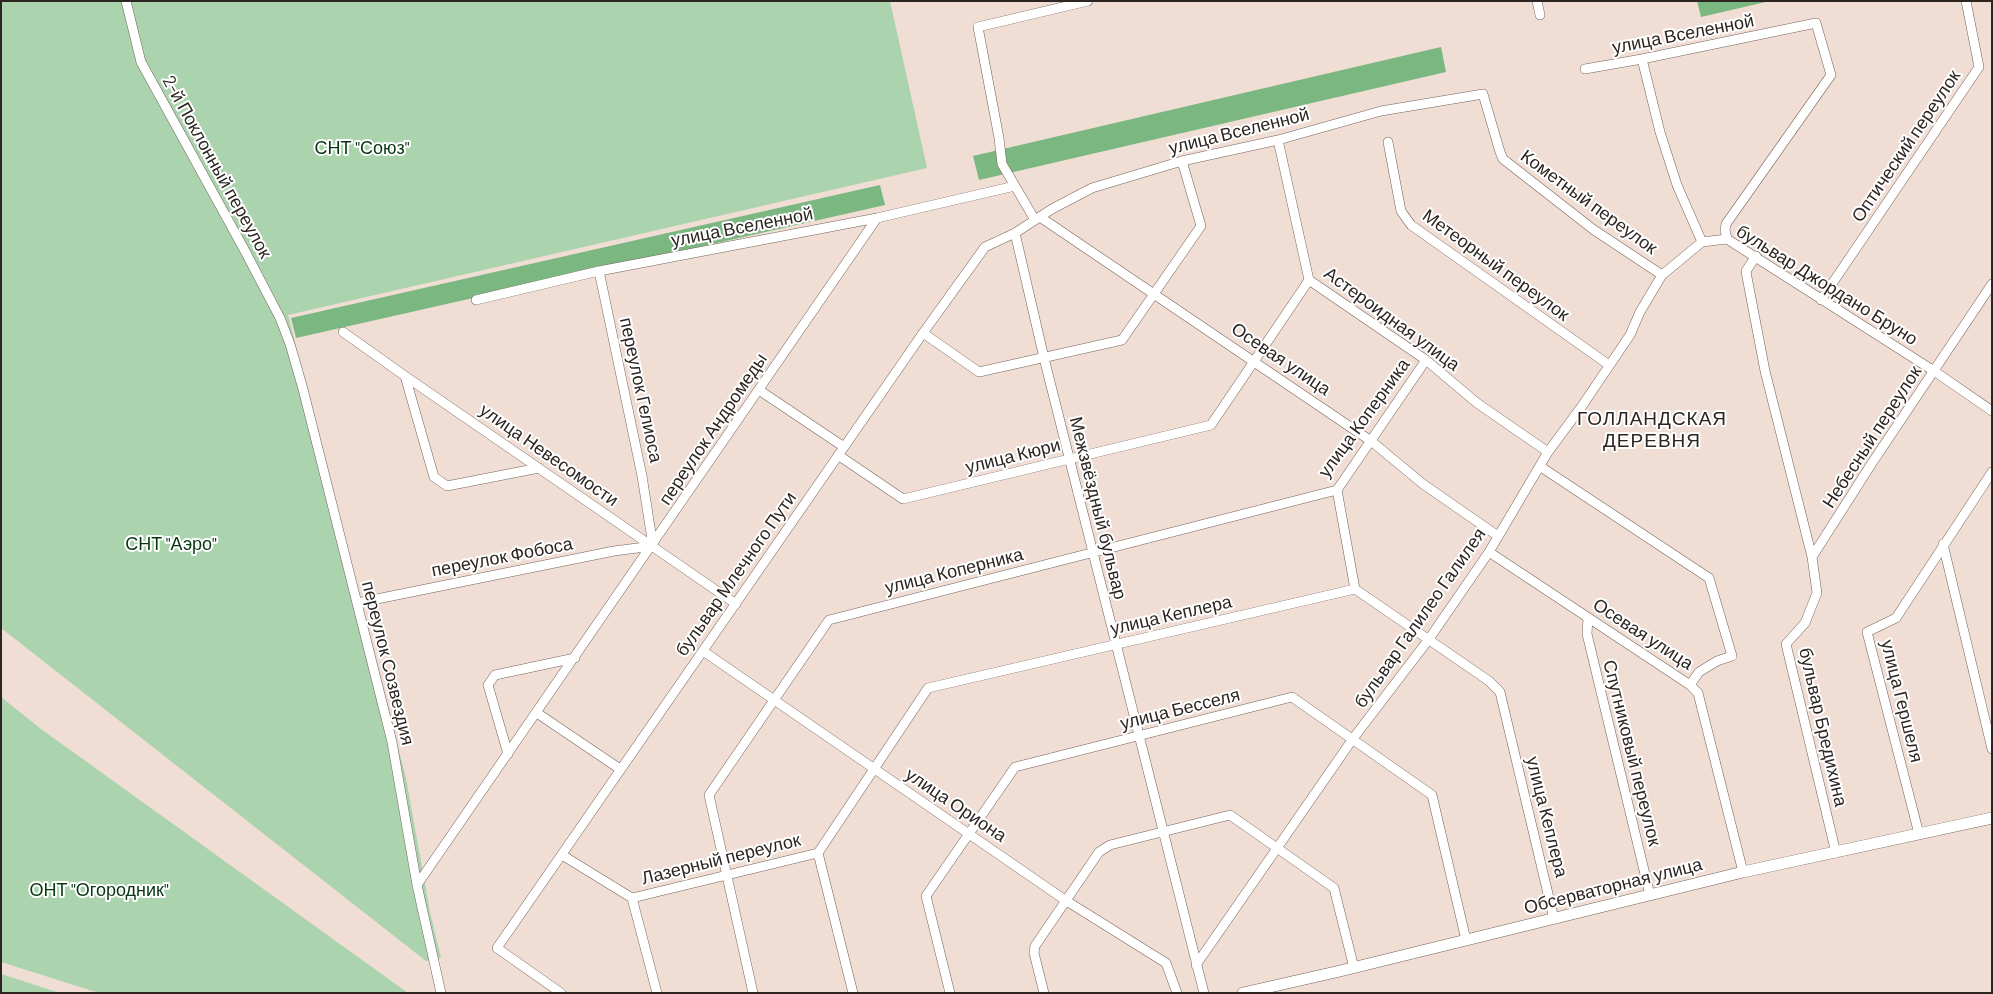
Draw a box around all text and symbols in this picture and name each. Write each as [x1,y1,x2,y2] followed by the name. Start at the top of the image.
[1610,10,1756,58] street label: улица Вселенной
[1847,66,1965,226] street label: Оптический переулок
[158,72,276,262] street label: 2-й Поклонный переулок
[1167,103,1311,159] street label: улица Вселенной
[315,137,409,159] park label: СНТ "Союз"
[1516,145,1662,259] street label: Кометный переулок
[669,203,815,251] street label: улица Вселенной
[1418,205,1574,325] street label: Метеорный переулок
[1732,220,1922,350] street label: бульвар Джордано Бруно
[1320,263,1464,375] street label: Астероидная улица
[615,315,667,465] street label: переулок Гелиоса
[1227,318,1335,400] street label: Осевая улица
[654,349,772,509] street label: переулок Андромеды
[1314,354,1414,482] street label: улица Коперника
[1818,362,1926,512] street label: Небесный переулок
[475,399,623,511] street label: улица Невесомости
[1576,408,1728,452] district label: ГОЛЛАНДСКАЯ ДЕРЕВНЯ
[1065,414,1131,602] street label: Межзвёздный бульвар
[963,434,1063,478] street label: улица Кюри
[671,488,801,660] street label: бульвар Млечного Пути
[1350,524,1490,712] street label: бульвар Галилео Галилея
[125,533,217,555] park label: СНТ "Аэро"
[430,533,574,581] street label: переулок Фобоса
[883,543,1025,599] street label: улица Коперника
[357,579,419,747] street label: переулок Созвездия
[1108,591,1234,639] street label: улица Кеплера
[1589,594,1697,674] street label: Осевая улица
[1876,637,1928,765] street label: улица Гершеля
[1794,645,1852,809] street label: бульвар Бредихина
[1598,658,1666,848] street label: Спутниковый переулок
[1118,684,1242,734] street label: улица Бесселя
[1522,754,1572,880] street label: улица Кеплера
[901,763,1011,847] street label: улица Ориона
[639,829,803,889] street label: Лазерный переулок
[1522,853,1704,919] street label: Обсерваторная улица
[29,879,169,901] park label: ОНТ "Огородник"

